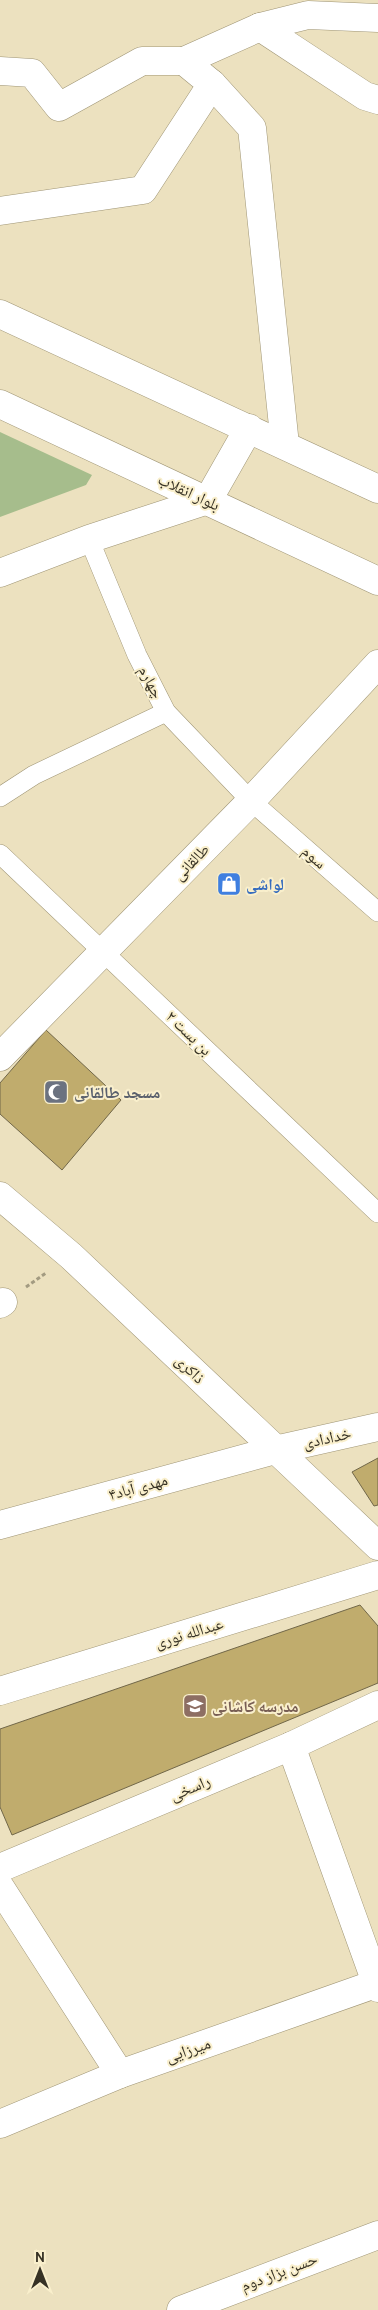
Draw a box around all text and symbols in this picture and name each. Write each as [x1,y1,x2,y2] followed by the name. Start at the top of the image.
[155,469,223,515] street label: بلوار انقلاب
[134,662,167,702] street label: چهارم
[169,840,214,885] street label: طالقانی
[297,841,330,873] street label: سوم
[216,871,242,897] shop icon: لواشی
[246,875,284,894] place label: لواشی
[161,1007,216,1060] street label: بن بست ۲
[43,1079,69,1105] mosque icon: مسجد طالقانی
[74,1083,160,1102] place label: مسجد طالقانی
[171,1351,209,1388] street label: ذاکری
[301,1423,353,1454] street label: خدادادی
[106,1470,170,1505] street label: مهدی آباد۴
[153,1614,226,1653] street label: عبدالله نوری
[182,1693,208,1719] school or university icon: مدرسه کاشانی
[212,1697,299,1716] place label: مدرسه کاشانی
[167,1771,214,1806] street label: راسخی
[163,2034,213,2067] street label: میرزایی
[15,2245,65,2295] north arrow
[35,2248,45,2266] text: N
[238,2249,320,2296] street label: حسن بزاز دوم

